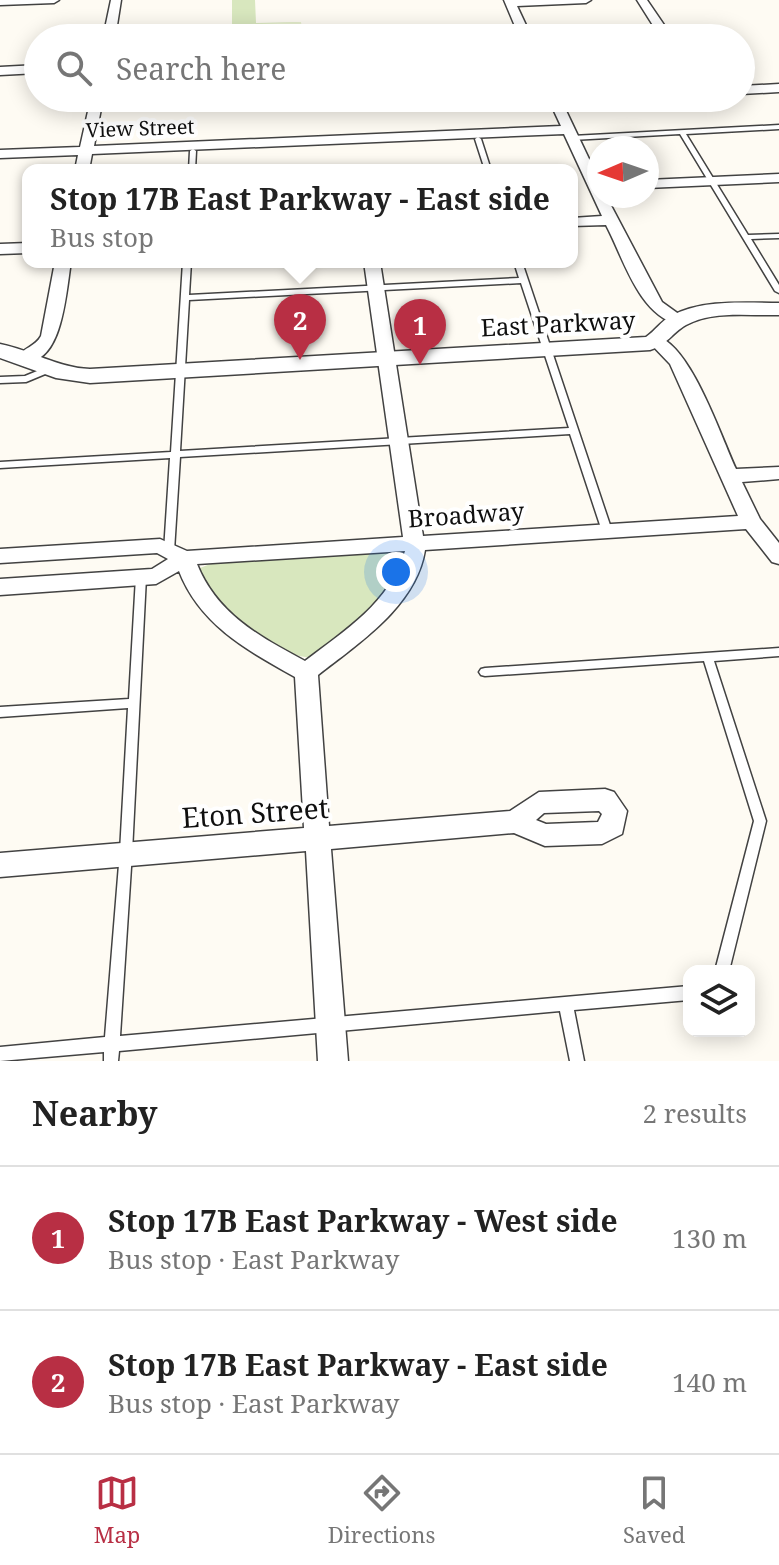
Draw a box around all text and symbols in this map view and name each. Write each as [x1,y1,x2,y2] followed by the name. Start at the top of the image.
[24,24,755,112] search box
[52,46,96,90] icon: search
[116,48,286,89] text: Search here
[85,113,195,143] street label: View Street
[587,136,659,208] north arrow
[22,164,578,268] popup
[50,178,550,219] text: Stop 17B East Parkway - East side
[50,219,154,255] text: Bus stop
[274,294,326,360] pin: 2
[394,299,446,365] pin: 1
[480,302,636,344] street label: East Parkway
[407,493,526,535] street label: Broadway
[376,552,416,592] your location
[180,788,330,836] street label: Eton Street
[683,965,755,1037] map controls
[683,965,755,1037] button: layers
[32,1090,158,1136] text: Nearby
[642,1095,747,1131] text: 2 results
[108,1200,618,1241] text: Stop 17B East Parkway - West side
[51,1220,65,1256] text: 1
[672,1220,747,1256] text: 130 m
[108,1241,399,1277] text: Bus stop · East Parkway
[108,1344,608,1385] text: Stop 17B East Parkway - East side
[51,1364,65,1400] text: 2
[672,1364,747,1400] text: 140 m
[108,1385,399,1421] text: Bus stop · East Parkway
[94,1471,140,1549] tab: Map
[328,1471,435,1549] tab: Directions
[623,1471,685,1549] tab: Saved

